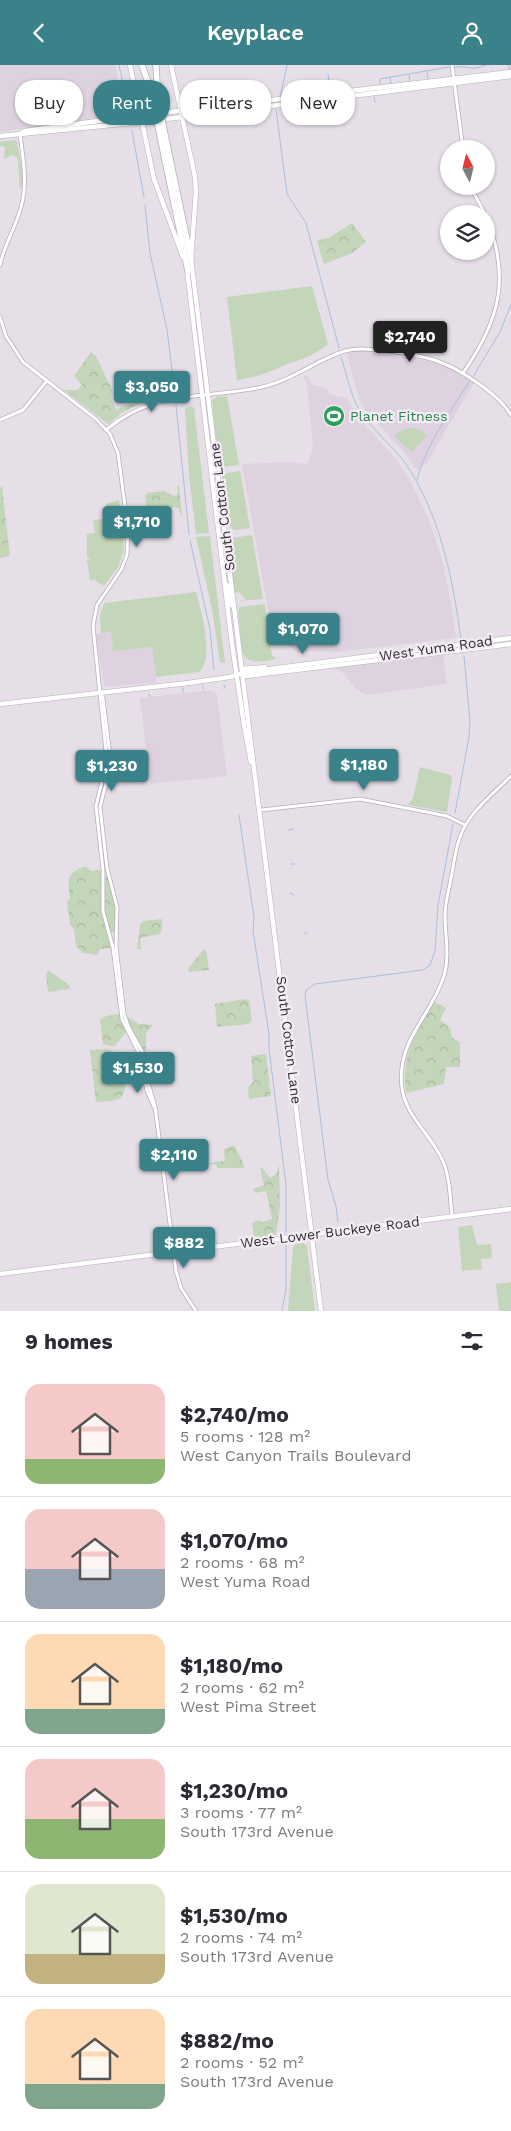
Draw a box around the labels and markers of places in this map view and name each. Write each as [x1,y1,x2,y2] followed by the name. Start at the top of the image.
[369,321,451,363] pin: $2,740
[111,371,193,413] pin: $3,050
[322,404,346,428] sports icon: Planet Fitness
[350,408,448,424] place label: Planet Fitness
[96,505,178,548] pin: $1,710
[262,613,344,655] pin: $1,070
[71,749,153,792] pin: $1,230
[323,749,405,791] pin: $1,180
[97,1051,179,1094] pin: $1,530
[133,1139,215,1181] pin: $2,110
[154,1227,214,1269] pin: $882

